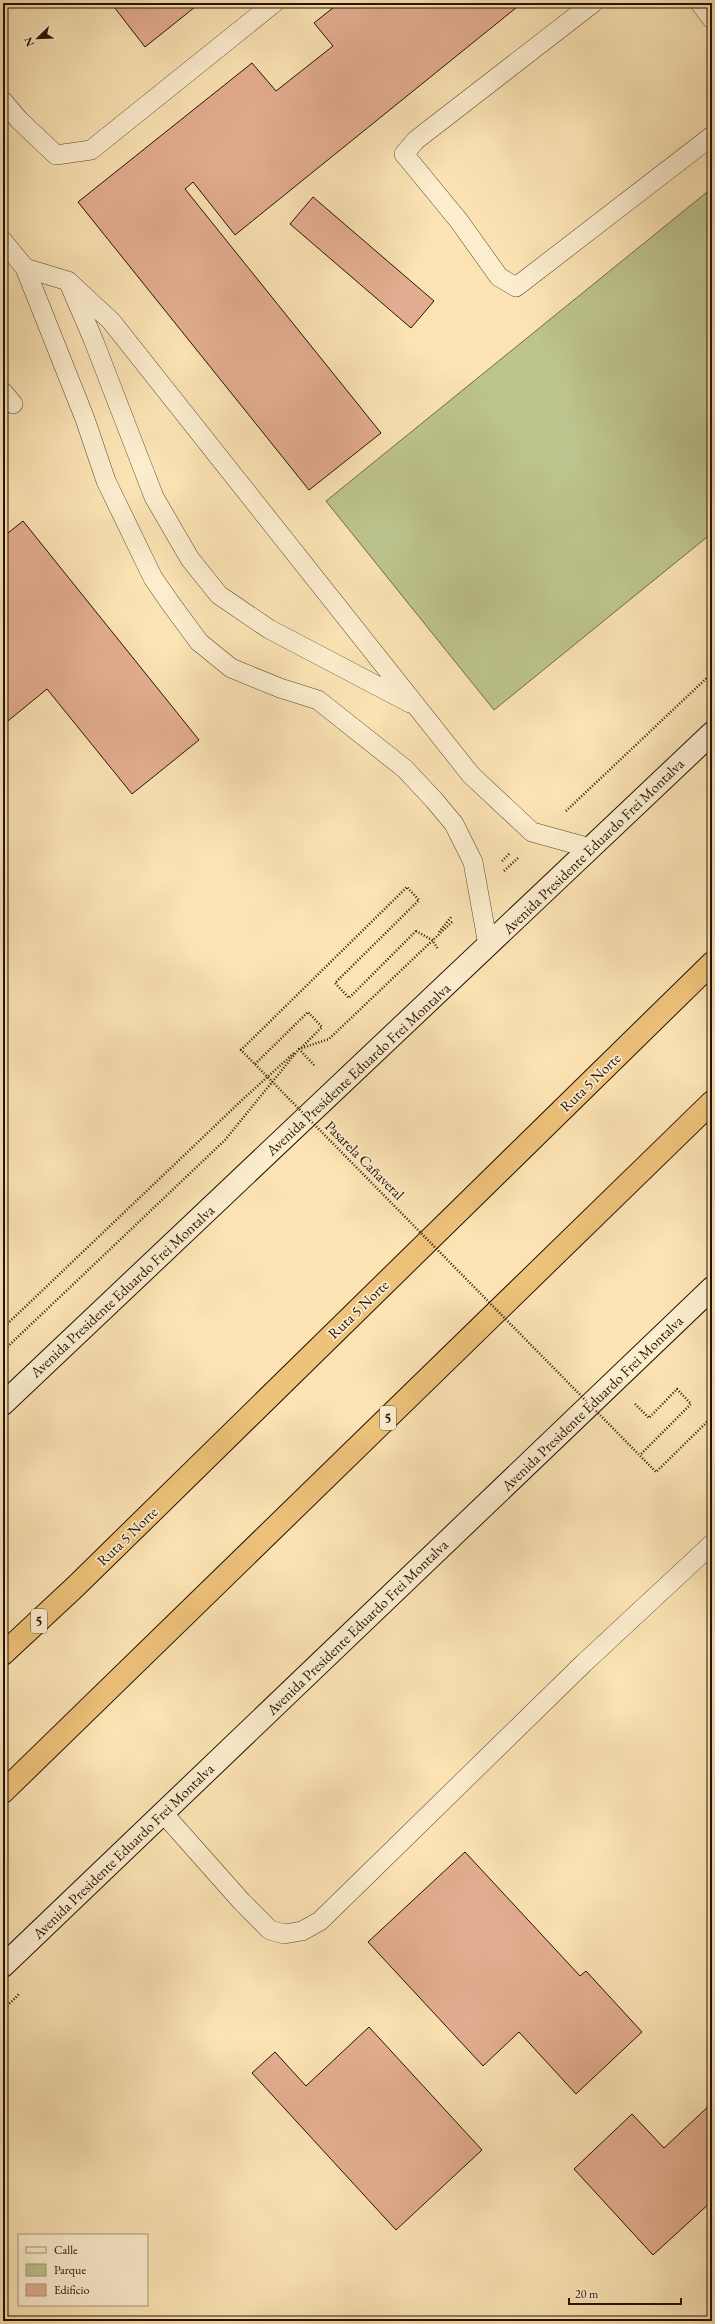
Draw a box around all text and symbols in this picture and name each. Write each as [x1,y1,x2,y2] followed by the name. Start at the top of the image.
[18,18,58,58] north arrow
[21,35,37,49] text: N
[498,754,688,939] street label: Avenida Presidente Eduardo Frei Montalva
[261,978,454,1160] street label: Avenida Presidente Eduardo Frei Montalva
[556,1048,625,1116] street label: Ruta 5 Norte
[321,1116,409,1204] street label: Pasarela Cañaveral
[25,1200,218,1382] street label: Avenida Presidente Eduardo Frei Montalva
[324,1275,393,1343] street label: Ruta 5 Norte
[497,1311,687,1496] street label: Avenida Presidente Eduardo Frei Montalva
[380,1406,396,1430] road number: 5
[93,1502,162,1570] street label: Ruta 5 Norte
[262,1535,452,1720] street label: Avenida Presidente Eduardo Frei Montalva
[31,1609,47,1633] road number: 5
[28,1759,218,1944] street label: Avenida Presidente Eduardo Frei Montalva
[18,2234,148,2306] legend
[54,2242,78,2258] text: Calle
[54,2262,86,2278] text: Parque
[569,2280,681,2306] scale bar
[54,2282,90,2298] text: Edificio
[575,2286,599,2302] text: 20 m

